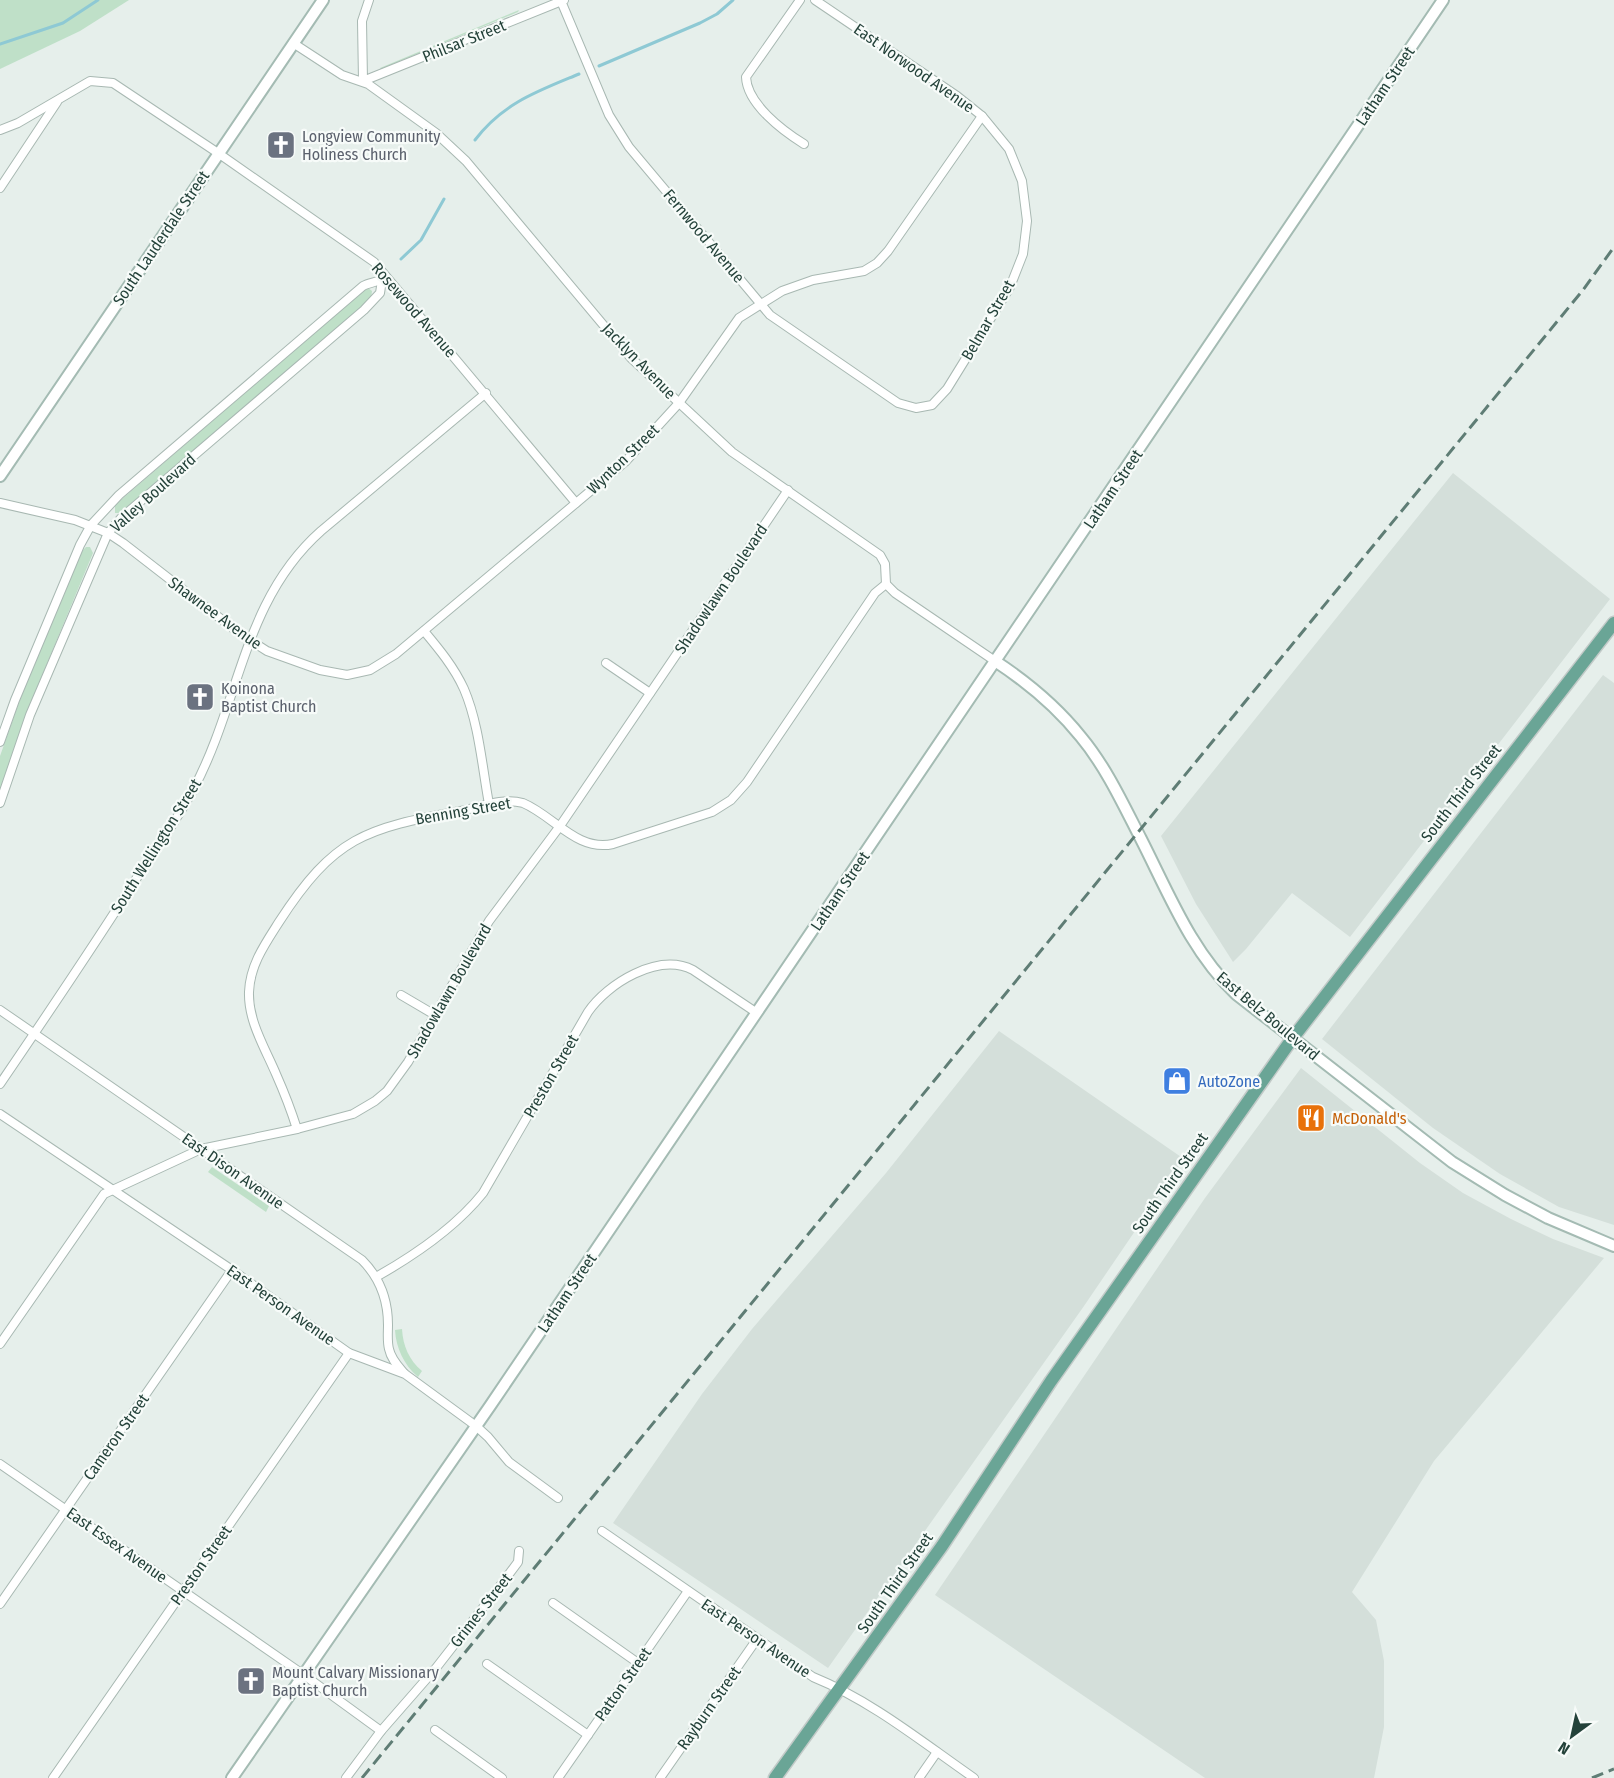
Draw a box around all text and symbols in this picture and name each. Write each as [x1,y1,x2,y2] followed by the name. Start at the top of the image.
[420,15,509,66] street label: Philsar Street
[850,19,978,117] street label: East Norwood Avenue
[1351,42,1419,129] street label: Latham Street
[302,127,441,164] place label: Longview Community Holiness Church
[265,129,297,161] church icon: Longview Community Holiness Church
[109,166,214,309] street label: South Lauderdale Street
[659,185,749,287] street label: Fernwood Avenue
[368,259,460,361] street label: Rosewood Avenue
[957,276,1019,364] street label: Belmar Street
[598,319,680,403] street label: Jacklyn Avenue
[583,420,663,498] street label: Wynton Street
[1079,445,1147,532] street label: Latham Street
[106,450,200,536] street label: Valley Boulevard
[671,521,771,657] street label: Shadowlawn Boulevard
[165,573,265,653] street label: Shawnee Avenue
[221,679,316,716] place label: Koinona Baptist Church
[184,681,216,713] church icon: Koinona Baptist Church
[1417,740,1506,846] street label: South Third Street
[107,774,206,917] street label: South Wellington Street
[414,793,513,829] street label: Benning Street
[806,847,874,934] street label: Latham Street
[403,920,495,1062] street label: Shadowlawn Boulevard
[1213,968,1323,1064] street label: East Belz Boulevard
[520,1030,583,1121] street label: Preston Street
[1161,1065,1193,1097] shop icon: AutoZone
[1198,1072,1260,1091] place label: AutoZone
[1295,1102,1327,1134] restaurant icon: McDonald's
[1332,1109,1407,1128] place label: McDonald's
[1128,1128,1212,1237] street label: South Third Street
[179,1129,288,1213] street label: East Dison Avenue
[533,1249,601,1336] street label: Latham Street
[223,1261,339,1349] street label: East Person Avenue
[79,1390,153,1484] street label: Cameron Street
[63,1503,171,1587] street label: East Essex Avenue
[167,1521,236,1608] street label: Preston Street
[853,1528,937,1637] street label: South Third Street
[446,1569,516,1651] street label: Grimes Street
[698,1594,814,1682] street label: East Person Avenue
[591,1643,656,1724] street label: Patton Street
[673,1662,745,1753] street label: Rayburn Street
[272,1663,440,1700] place label: Mount Calvary Missionary Baptist Church
[235,1665,267,1697] church icon: Mount Calvary Missionary Baptist Church
[1542,1706,1602,1766] north arrow
[1555,1738,1573,1759] text: N

